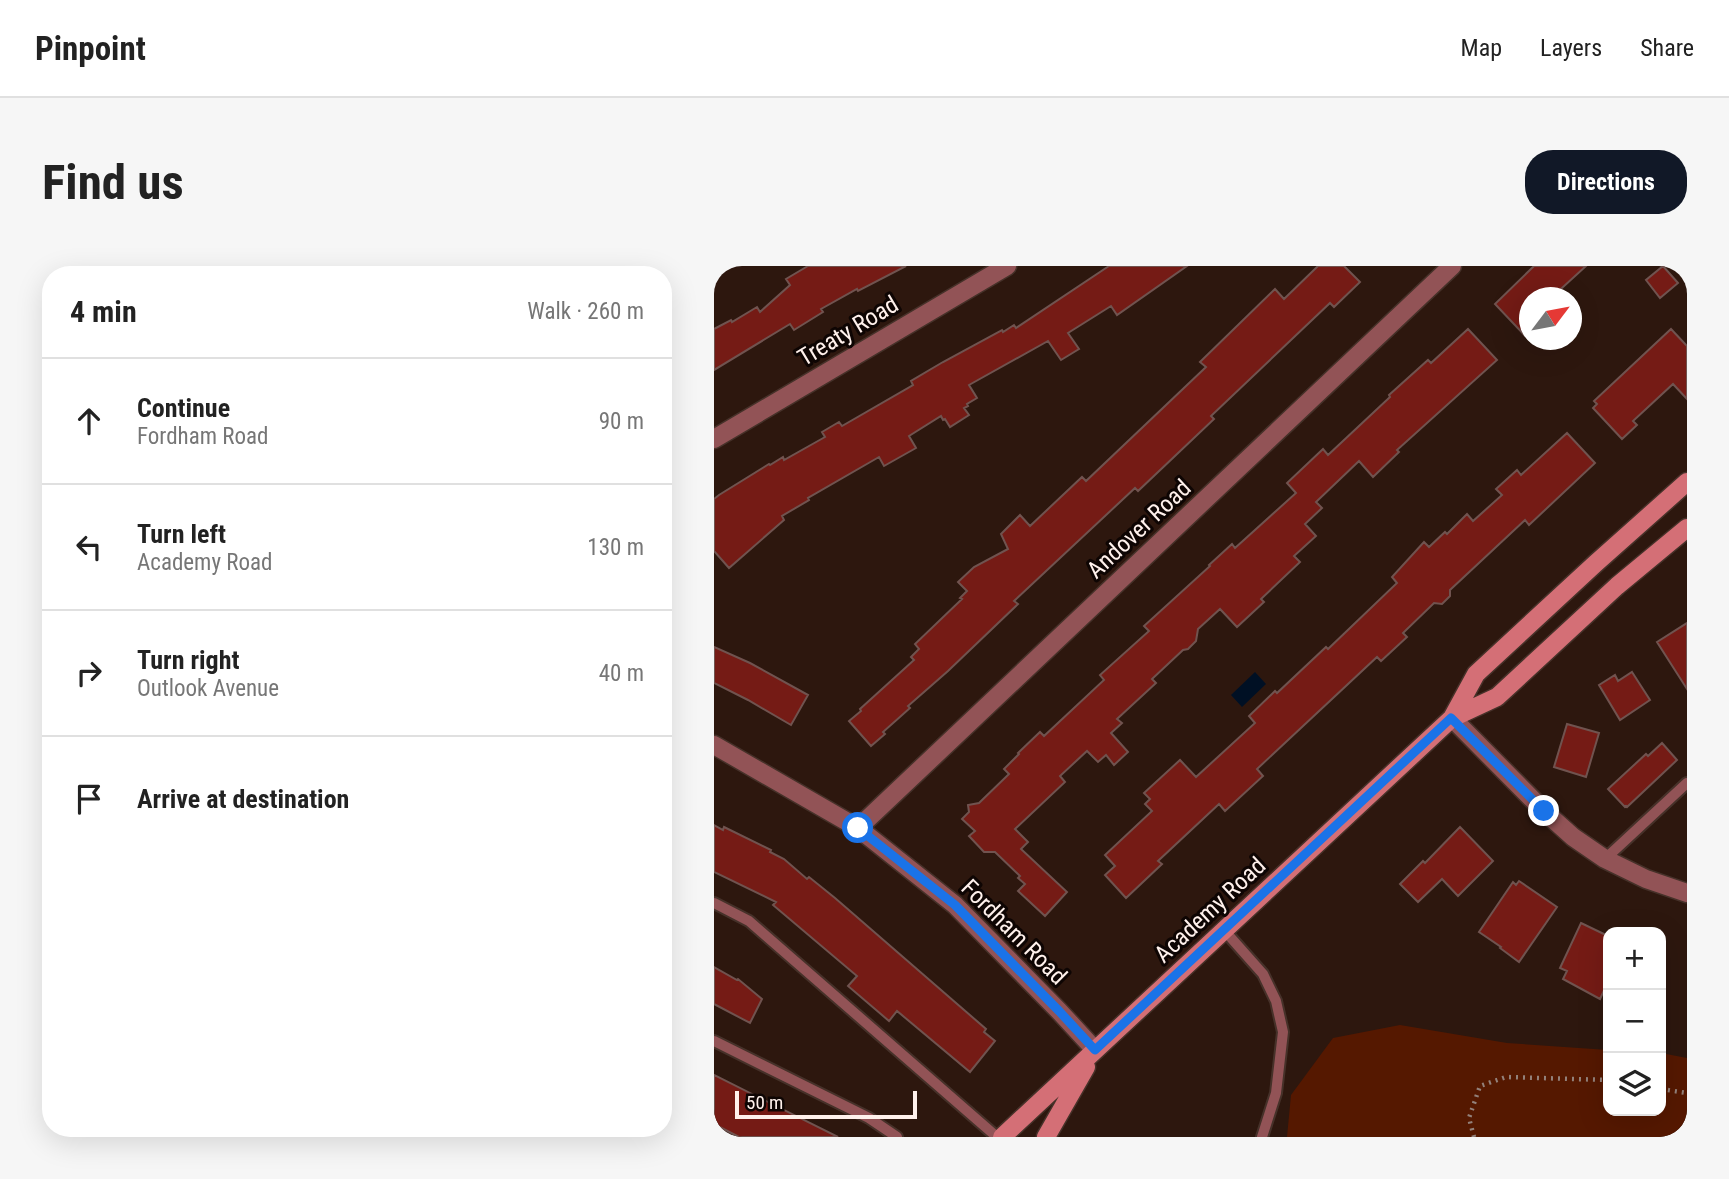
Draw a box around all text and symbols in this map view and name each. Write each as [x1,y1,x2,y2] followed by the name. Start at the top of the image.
[35,29,146,68] text: Pinpoint
[1461,34,1502,62] text: Map
[1540,34,1602,62] text: Layers
[1640,34,1694,62] text: Share
[1525,150,1687,214] button: Directions
[42,154,184,211] text: Find us
[1519,287,1582,350] north arrow
[793,290,903,372] street label: Treaty Road
[70,294,137,329] text: 4 min
[527,298,644,325] text: Walk · 260 m
[137,393,230,423] text: Continue
[70,402,108,440] icon: ahead
[599,408,644,435] text: 90 m
[137,423,268,450] text: Fordham Road
[1081,474,1197,584] street label: Andover Road
[137,519,226,549] text: Turn left
[70,528,108,566] icon: left
[587,534,644,561] text: 130 m
[137,549,272,576] text: Academy Road
[137,645,239,675] text: Turn right
[70,654,108,692] icon: right
[599,660,644,687] text: 40 m
[137,675,279,702] text: Outlook Avenue
[70,780,108,818] icon: arrive
[137,784,349,814] text: Arrive at destination
[1528,795,1559,826] route end
[842,812,873,843] route start
[1149,852,1271,968] street label: Academy Road
[956,874,1072,990] street label: Fordham Road
[1603,927,1666,1116] map controls
[1603,927,1666,990] button: +
[1603,990,1666,1053] button: −
[1603,1053,1666,1116] button: layers
[735,1088,917,1120] scale bar
[746,1091,783,1114] text: 50 m

